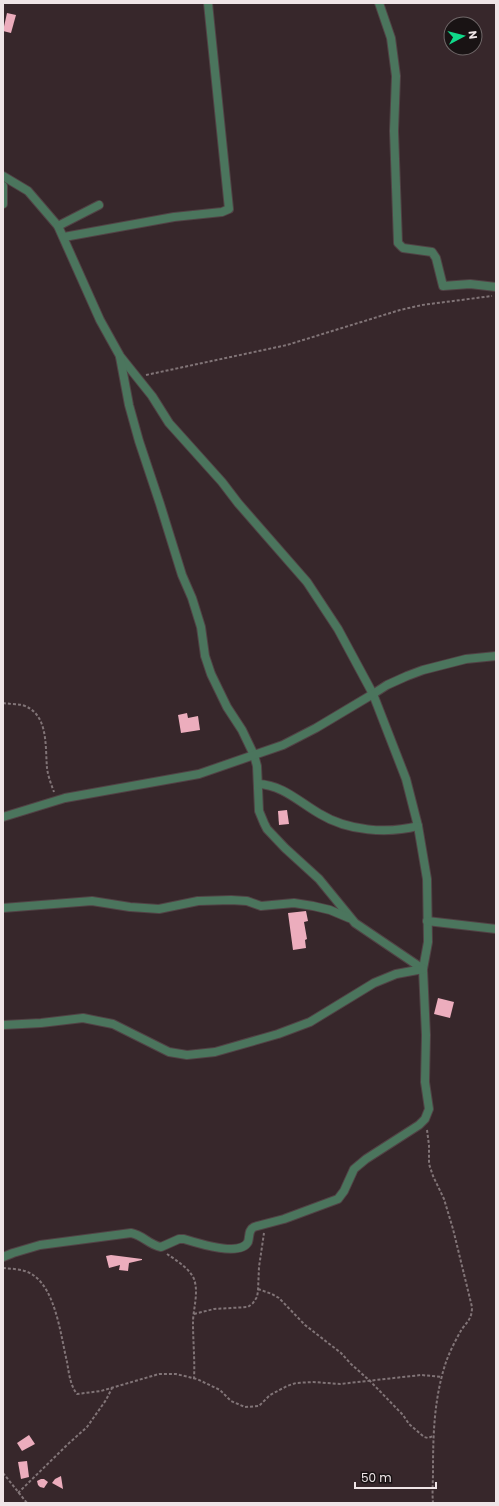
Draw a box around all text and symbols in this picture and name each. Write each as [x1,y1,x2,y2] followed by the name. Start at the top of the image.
[443,16,483,56] north arrow
[464,30,481,40] text: N
[355,1464,436,1490] scale bar
[361,1469,392,1486] text: 50 m

